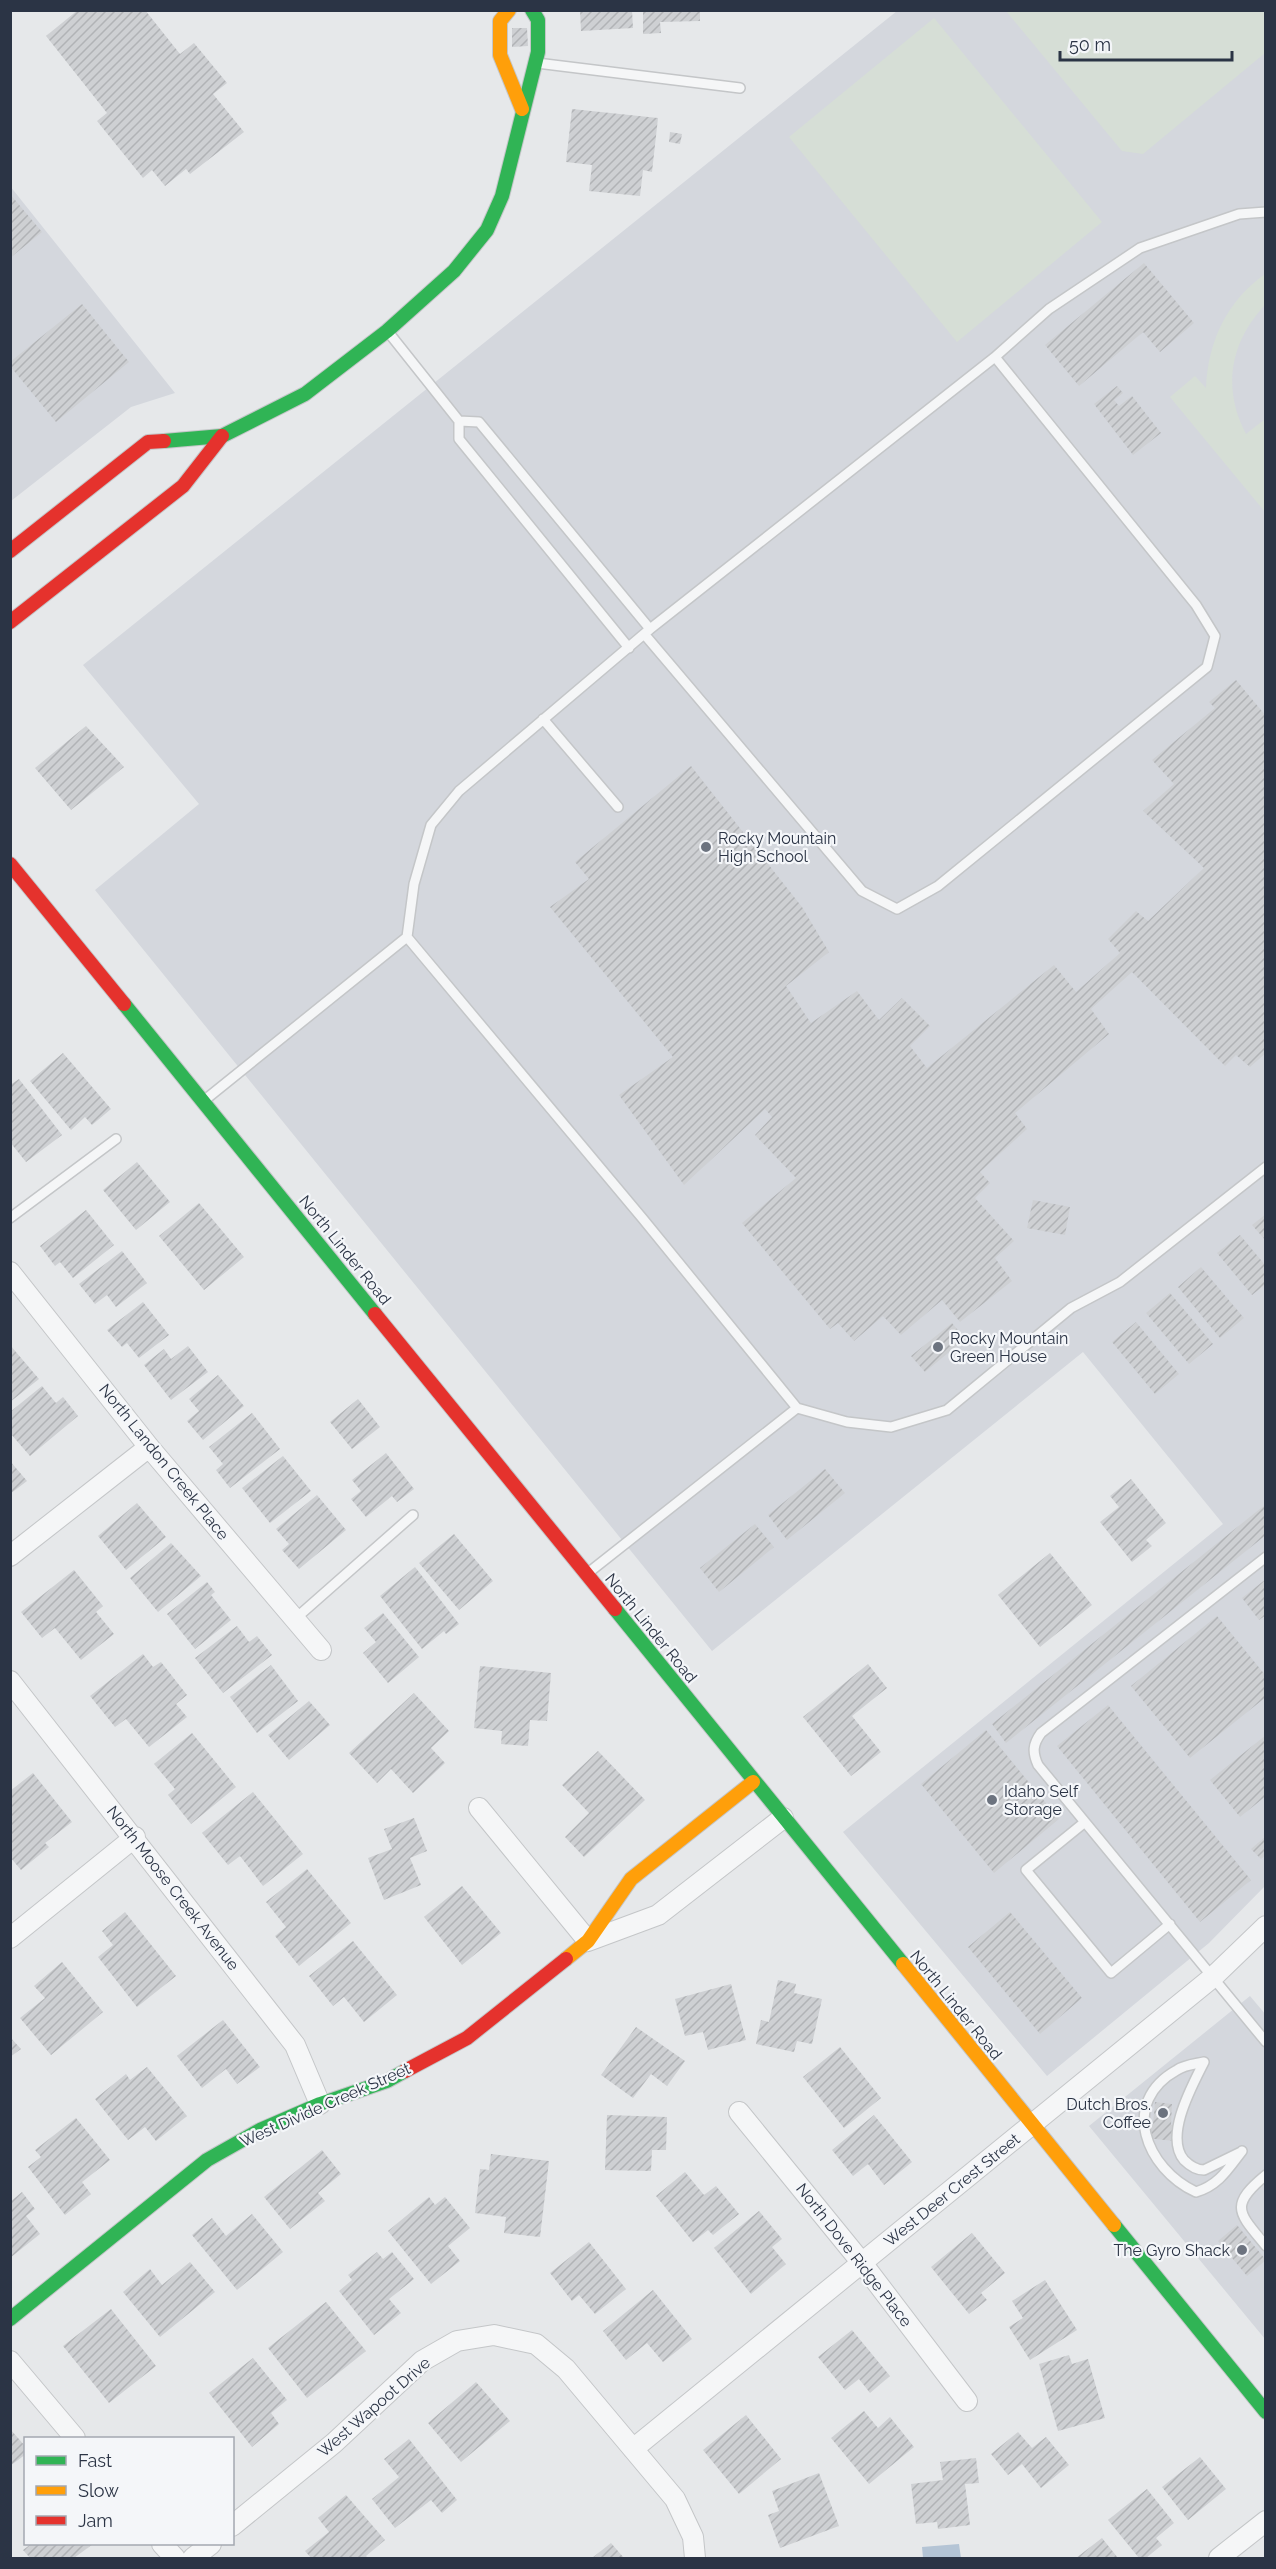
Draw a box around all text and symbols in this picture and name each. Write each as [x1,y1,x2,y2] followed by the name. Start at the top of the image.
[1060,24,1232,62] scale bar
[1069,34,1111,55] text: 50 m
[718,829,836,866] place label: Rocky Mountain High School
[699,840,713,854] marker: Rocky Mountain High School
[295,1191,395,1309] street label: North Linder Road
[950,1329,1068,1366] place label: Rocky Mountain Green House
[931,1340,945,1354] marker: Rocky Mountain Green House
[95,1380,233,1544] street label: North Landon Creek Place
[601,1569,701,1687] street label: North Linder Road
[1004,1782,1079,1819] place label: Idaho Self Storage
[985,1793,999,1807] marker: Idaho Self Storage
[103,1802,243,1974] street label: North Moose Creek Avenue
[906,1946,1006,2064] street label: North Linder Road
[237,2059,414,2151] street label: West Divide Creek Street
[1066,2095,1151,2132] place label: Dutch Bros. Coffee
[1156,2106,1170,2120] marker: Dutch Bros. Coffee
[880,2129,1024,2251] street label: West Deer Crest Street
[792,2179,916,2331] street label: North Dove Ridge Place
[1113,2241,1231,2260] place label: The Gyro Shack
[1235,2243,1249,2257] marker: The Gyro Shack
[314,2353,434,2461] street label: West Wapoot Drive
[24,2437,234,2545] legend
[78,2450,112,2471] text: Fast
[78,2480,119,2501] text: Slow
[78,2510,113,2531] text: Jam

